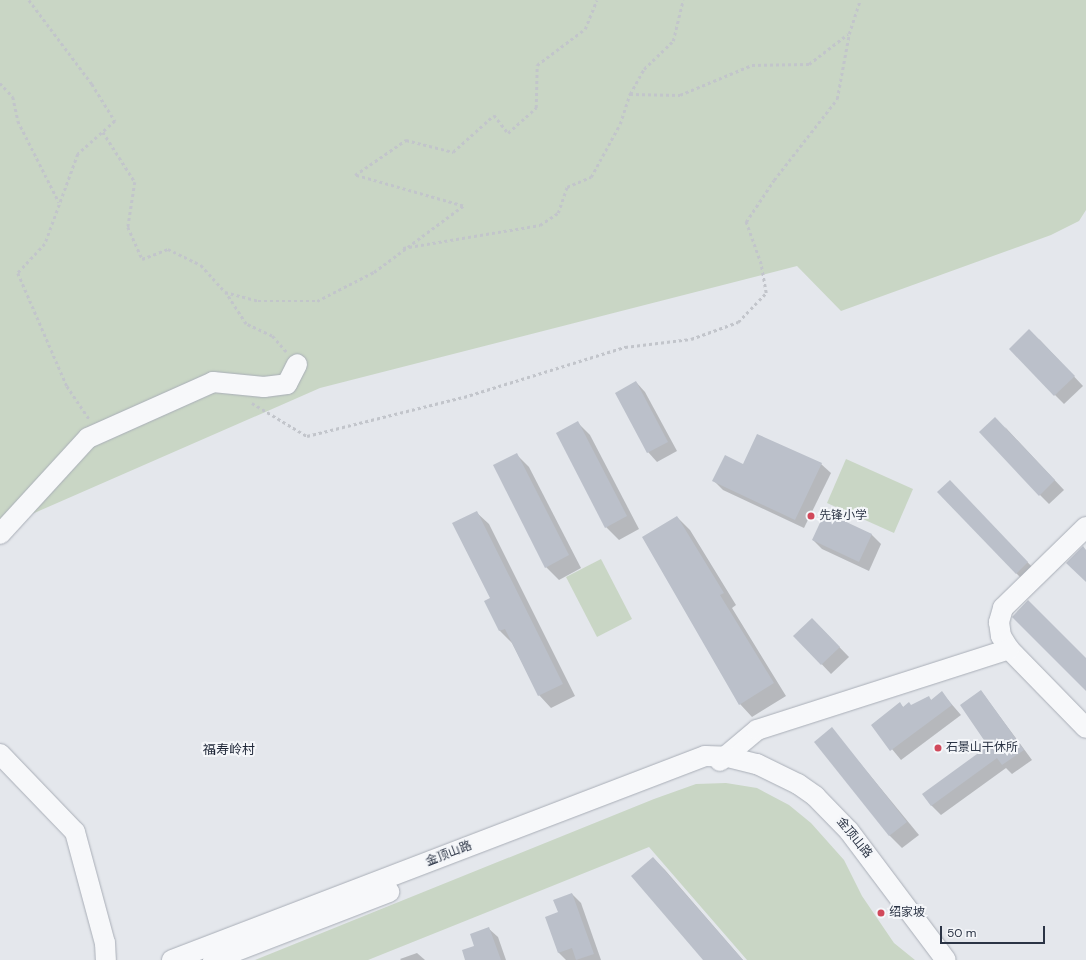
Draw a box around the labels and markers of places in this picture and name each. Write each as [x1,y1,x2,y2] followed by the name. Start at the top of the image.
[819,509,867,523] place label: 先锋小学
[806,511,816,521] marker: 先锋小学
[946,741,1018,755] place label: 石景山干休所
[933,743,943,753] marker: 石景山干休所
[889,906,925,920] place label: 绍家坡
[876,908,886,918] marker: 绍家坡

